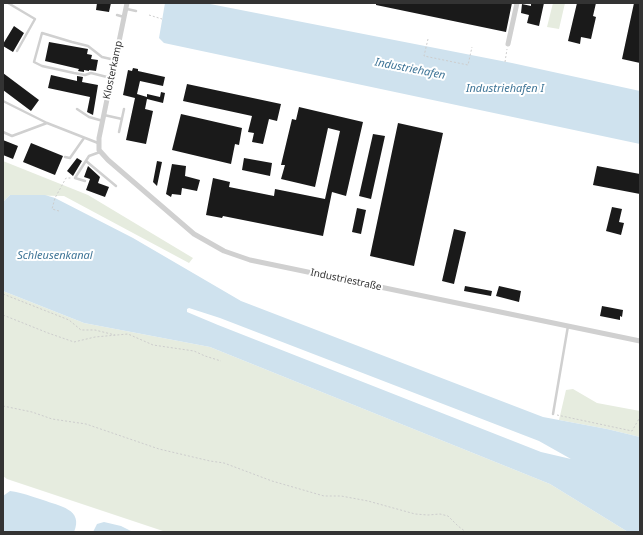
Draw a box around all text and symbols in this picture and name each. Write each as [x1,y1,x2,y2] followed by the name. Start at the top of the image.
[101,40,125,100] street label: Klosterkamp
[374,56,446,82] water label: Industriehafen
[466,82,544,96] water label: Industriehafen I
[17,249,93,263] water label: Schleusenkanal
[309,267,383,293] street label: Industriestraße

